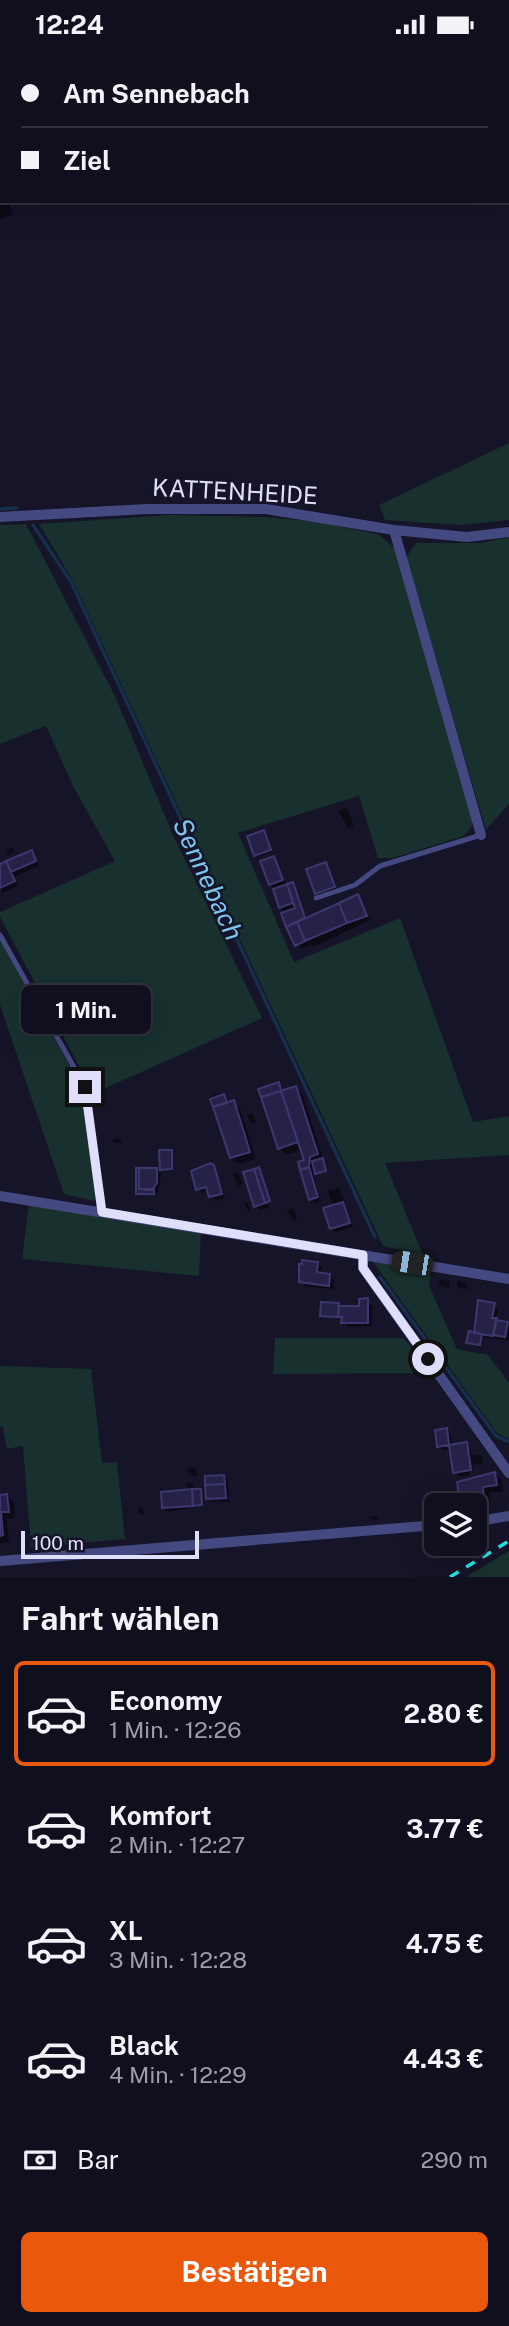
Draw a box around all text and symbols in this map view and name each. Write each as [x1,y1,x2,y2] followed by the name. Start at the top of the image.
[35,9,104,40] text: 12:24
[63,78,250,109] text: Am Sennebach
[63,145,111,176] text: Ziel
[152,473,318,509] street label: KATTENHEIDE
[167,813,250,945] water label: Sennebach
[20,985,150,1035] callout: 1 Min.
[55,996,117,1023] text: 1 Min.
[69,1071,101,1103] route end
[390,1249,435,1277] car
[412,1343,444,1375] route start
[424,1493,487,1556] map controls
[424,1493,487,1556] button: layers
[21,1528,200,1560] scale bar
[32,1532,84,1554] text: 100 m
[21,1600,220,1637] text: Fahrt wählen
[25,1682,88,1745] icon: car
[109,1685,222,1716] text: Economy
[404,1698,484,1729] text: 2.80 €
[109,1716,242,1743] text: 1 Min. · 12:26
[25,1797,88,1860] icon: car
[109,1800,211,1831] text: Komfort
[406,1813,484,1844] text: 3.77 €
[109,1831,245,1858] text: 2 Min. · 12:27
[25,1912,88,1975] icon: car
[109,1915,143,1946] text: XL
[405,1928,484,1959] text: 4.75 €
[109,1946,247,1973] text: 3 Min. · 12:28
[25,2027,88,2090] icon: car
[109,2030,179,2061] text: Black
[403,2043,484,2074] text: 4.43 €
[109,2061,247,2088] text: 4 Min. · 12:29
[21,2141,59,2179] icon: cash
[77,2144,119,2175] text: Bar
[421,2146,488,2173] text: 290 m
[21,2232,488,2312] button: Bestätigen

